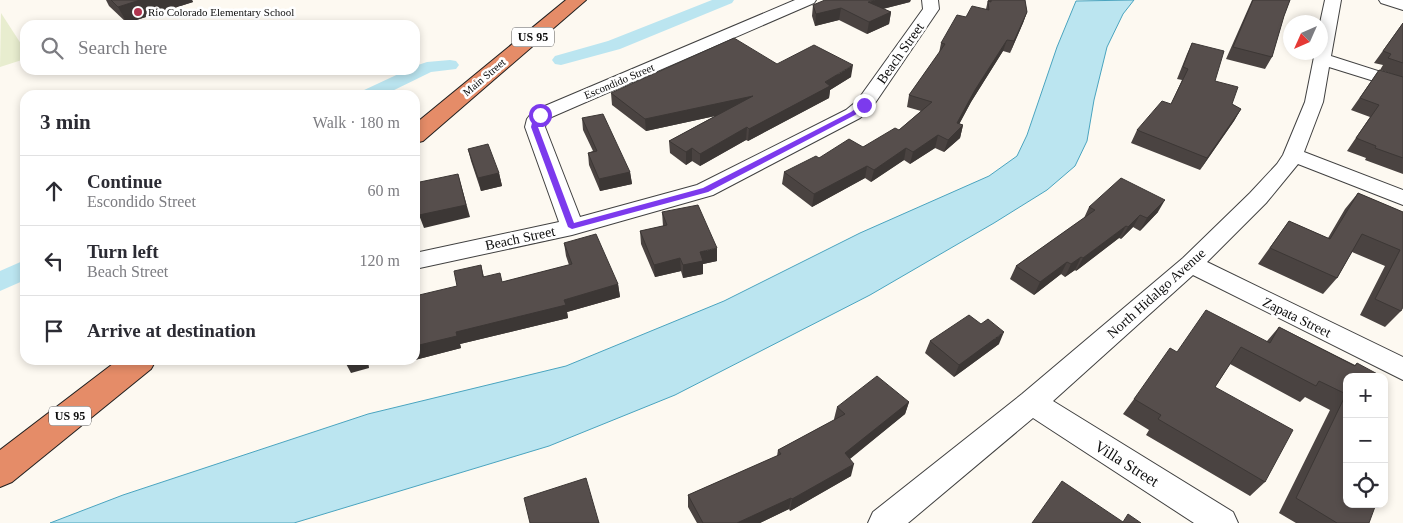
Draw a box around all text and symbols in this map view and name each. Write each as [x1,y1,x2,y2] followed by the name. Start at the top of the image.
[132,6,144,18] marker: Rio Colorado Elementary School
[148,6,294,18] place label: Rio Colorado Elementary School
[1283,15,1328,60] north arrow
[20,20,420,75] search box
[874,20,927,87] street label: Beach Street
[512,28,554,46] road number: US 95
[38,34,66,62] icon: search
[78,37,167,58] text: Search here
[460,56,508,98] street label: Main Street
[582,61,656,101] street label: Escondido Street
[853,94,876,117] route end
[529,104,552,127] route start
[40,110,91,134] text: 3 min
[313,114,400,131] text: Walk · 180 m
[87,171,162,192] text: Continue
[40,177,68,205] icon: ahead
[368,182,400,199] text: 60 m
[87,193,196,210] text: Escondido Street
[484,224,557,253] street label: Beach Street
[87,241,159,262] text: Turn left
[1104,245,1208,341] street label: North Hidalgo Avenue
[40,247,68,275] icon: left
[360,252,400,269] text: 120 m
[87,263,168,280] text: Beach Street
[1260,294,1334,341] street label: Zapata Street
[40,317,68,345] icon: arrive
[87,320,256,341] text: Arrive at destination
[1343,373,1388,508] map controls
[1343,373,1388,418] button: +
[49,406,91,426] road number: US 95
[1343,418,1388,463] button: −
[1092,437,1162,490] street label: Villa Street
[1343,463,1388,508] button: locate

